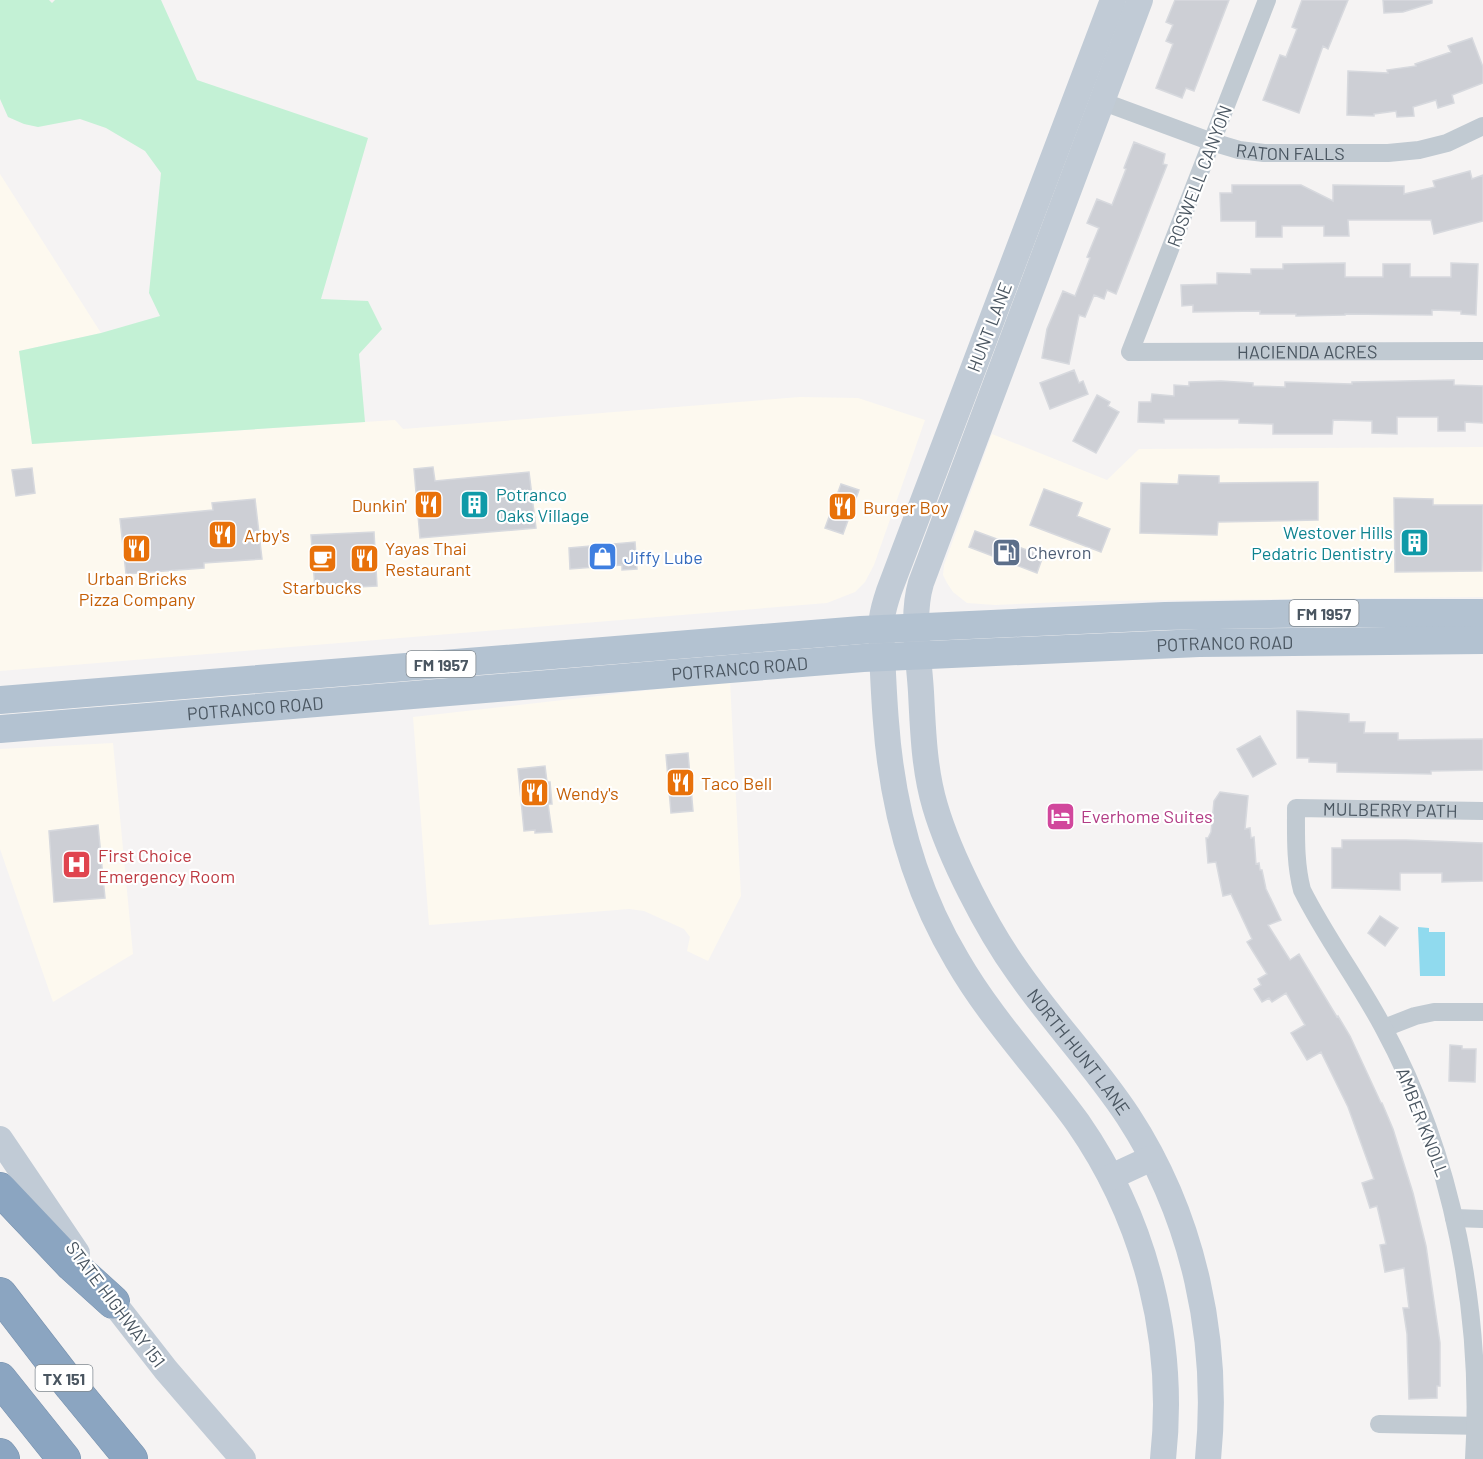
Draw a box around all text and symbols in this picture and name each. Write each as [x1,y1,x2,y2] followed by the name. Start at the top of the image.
[1162,102,1236,250] street label: ROSWELL CANYON
[1235,139,1345,164] street label: RATON FALLS
[962,279,1016,375] street label: HUNT LANE
[1237,340,1378,363] street label: HACIENDA ACRES
[496,483,589,526] place label: Potranco Oaks Village
[459,488,491,520] building icon: Potranco Oaks Village
[412,489,444,521] restaurant icon: Dunkin'
[826,491,858,523] restaurant icon: Burger Boy
[352,494,407,516] place label: Dunkin'
[863,496,948,518] place label: Burger Boy
[207,519,239,551] restaurant icon: Arby's
[1251,521,1393,564] place label: Westover Hills Pedatric Dentistry
[244,524,290,546] place label: Arby's
[1398,526,1430,558] building icon: Westover Hills Pedatric Dentistry
[121,533,153,565] restaurant icon: Urban Bricks Pizza Company
[990,536,1022,568] fuel station icon: Chevron
[385,537,471,580] place label: Yayas Thai Restaurant
[587,541,619,573] shop icon: Jiffy Lube
[1027,541,1091,563] place label: Chevron
[306,542,338,574] cafe icon: Starbucks
[348,542,380,574] restaurant icon: Yayas Thai Restaurant
[624,546,703,568] place label: Jiffy Lube
[79,567,195,610] place label: Urban Bricks Pizza Company
[282,576,362,598] place label: Starbucks
[1290,600,1358,626] road number: FM 1957
[1156,631,1293,656] street label: POTRANCO ROAD
[406,651,476,677] road number: FM 1957
[670,652,809,685] street label: POTRANCO ROAD
[186,691,324,725] street label: POTRANCO ROAD
[664,767,696,799] restaurant icon: Taco Bell
[701,772,772,794] place label: Taco Bell
[519,777,551,809] restaurant icon: Wendy's
[556,782,619,804] place label: Wendy's
[1323,797,1458,822] street label: MULBERRY PATH
[1044,800,1076,832] hotel icon: Everhome Suites
[1081,805,1213,827] place label: Everhome Suites
[98,844,235,887] place label: First Choice Emergency Room
[61,849,93,881] hospital icon: First Choice Emergency Room
[1023,984,1135,1119] street label: NORTH HUNT LANE
[1392,1064,1454,1180] street label: AMBER KNOLL
[61,1237,171,1371] street label: STATE HIGHWAY 151
[36,1365,92,1391] road number: TX 151

